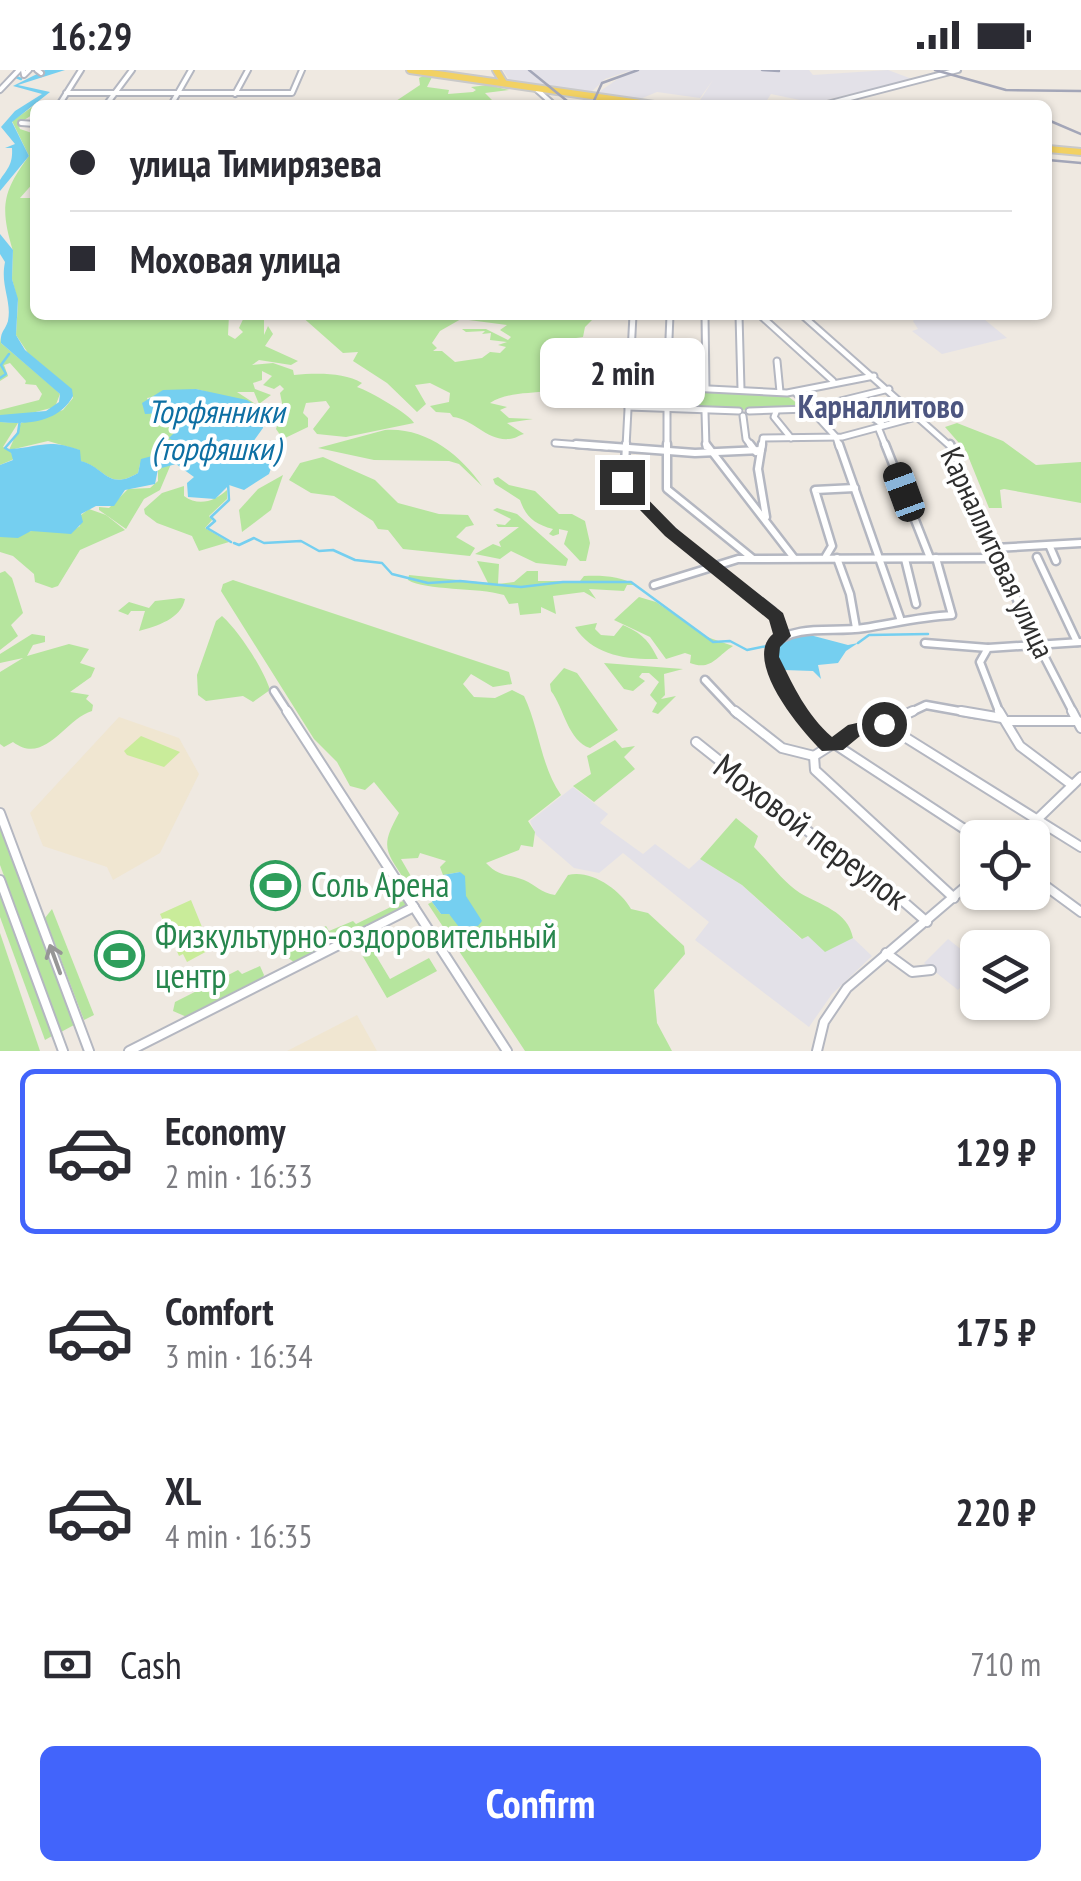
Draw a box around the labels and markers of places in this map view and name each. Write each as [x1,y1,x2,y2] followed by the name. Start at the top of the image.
[250,859,302,911] sports icon: Соль Арена
[311,861,450,907] place label: Соль Арена
[155,912,557,998] place label: Физкультурно-оздоровительный центр
[94,930,146,982] sports icon: Физкультурно-оздоровительный центр

